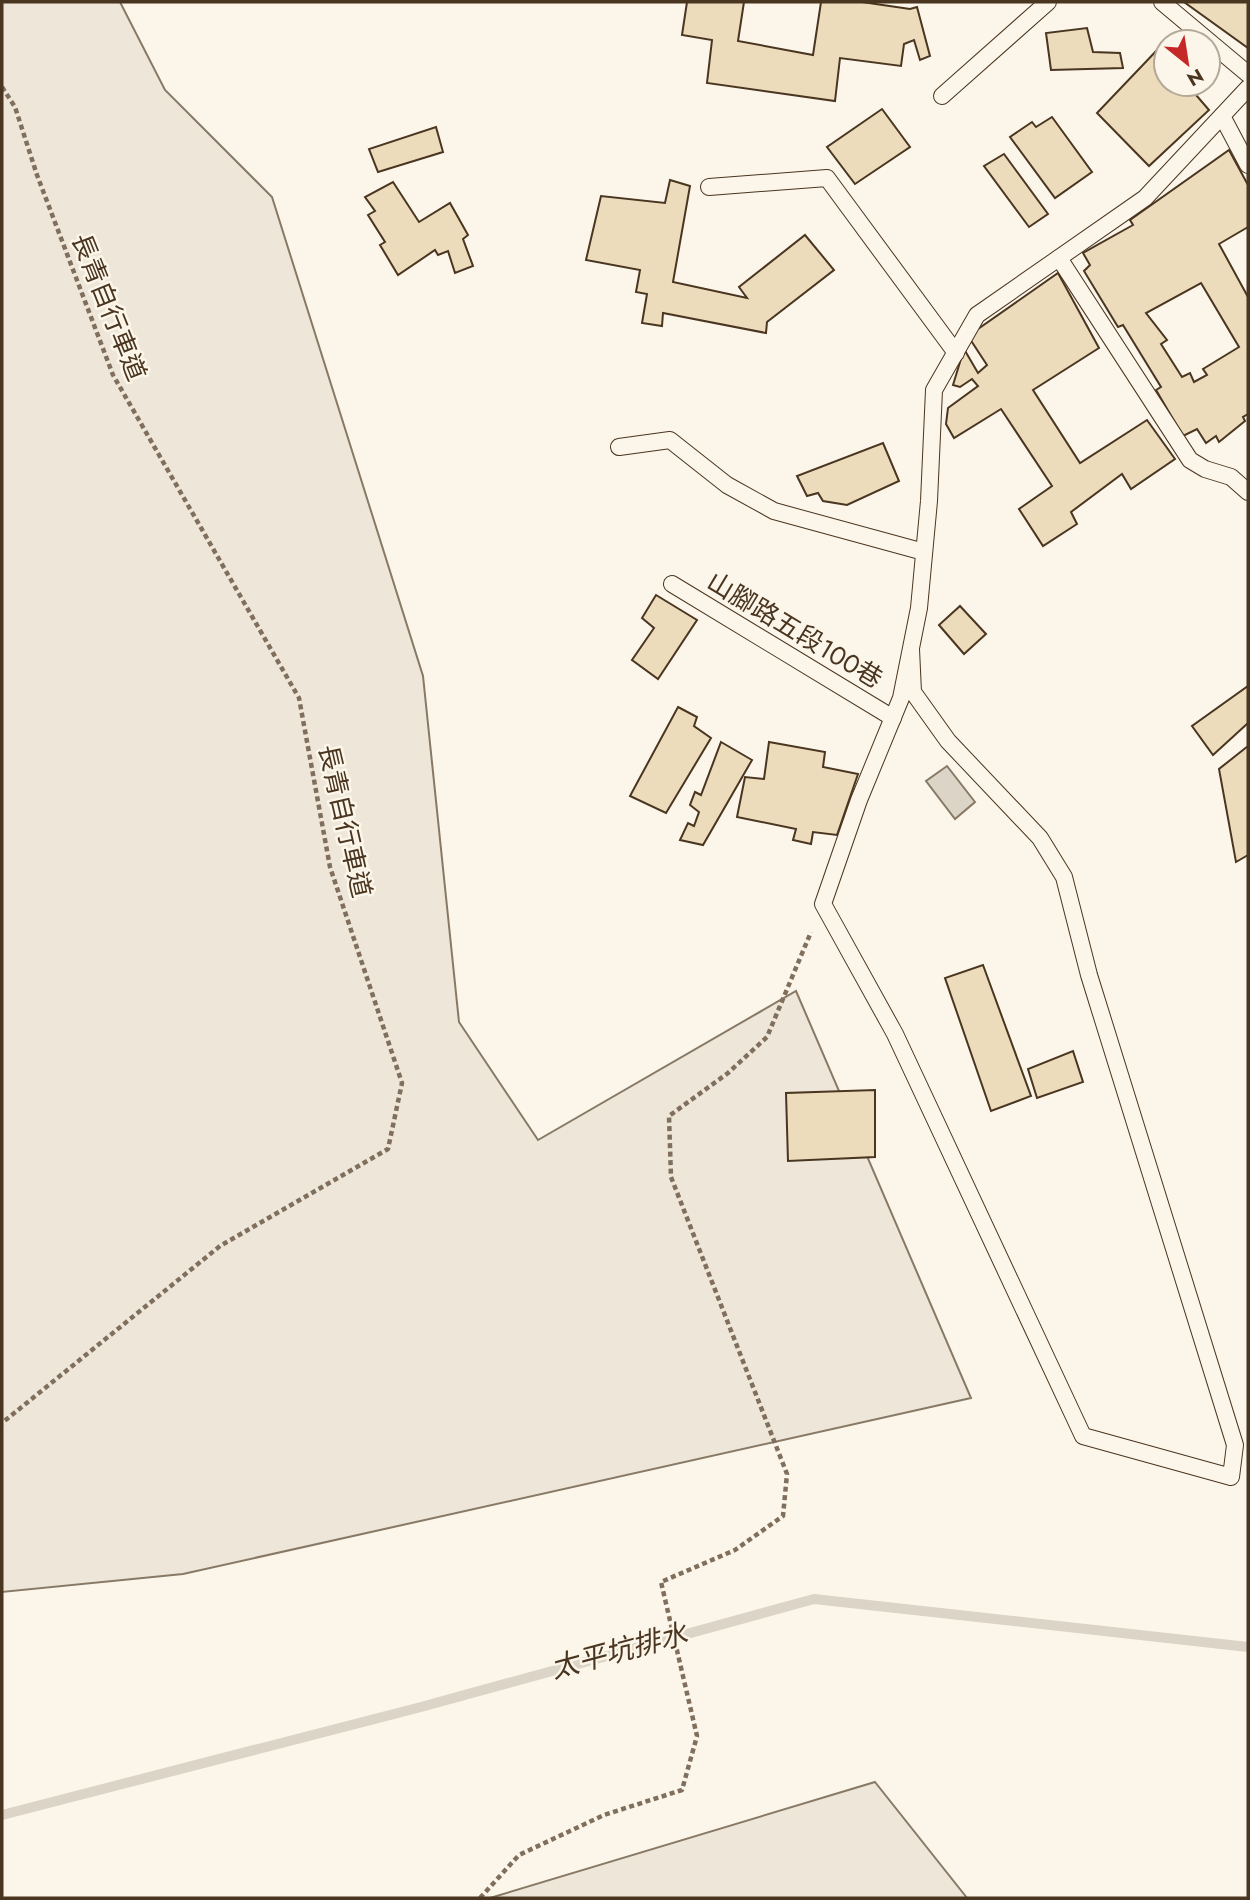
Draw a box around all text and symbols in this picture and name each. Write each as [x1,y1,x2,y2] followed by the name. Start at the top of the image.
[1152,28,1222,98] north arrow
[1182,62,1209,93] text: N
[62,228,156,386] street label: 長青自行車道
[700,562,890,698] street label: 山腳路五段100巷
[309,741,381,901] street label: 長青自行車道
[546,1613,694,1689] water label: 太平坑排水

